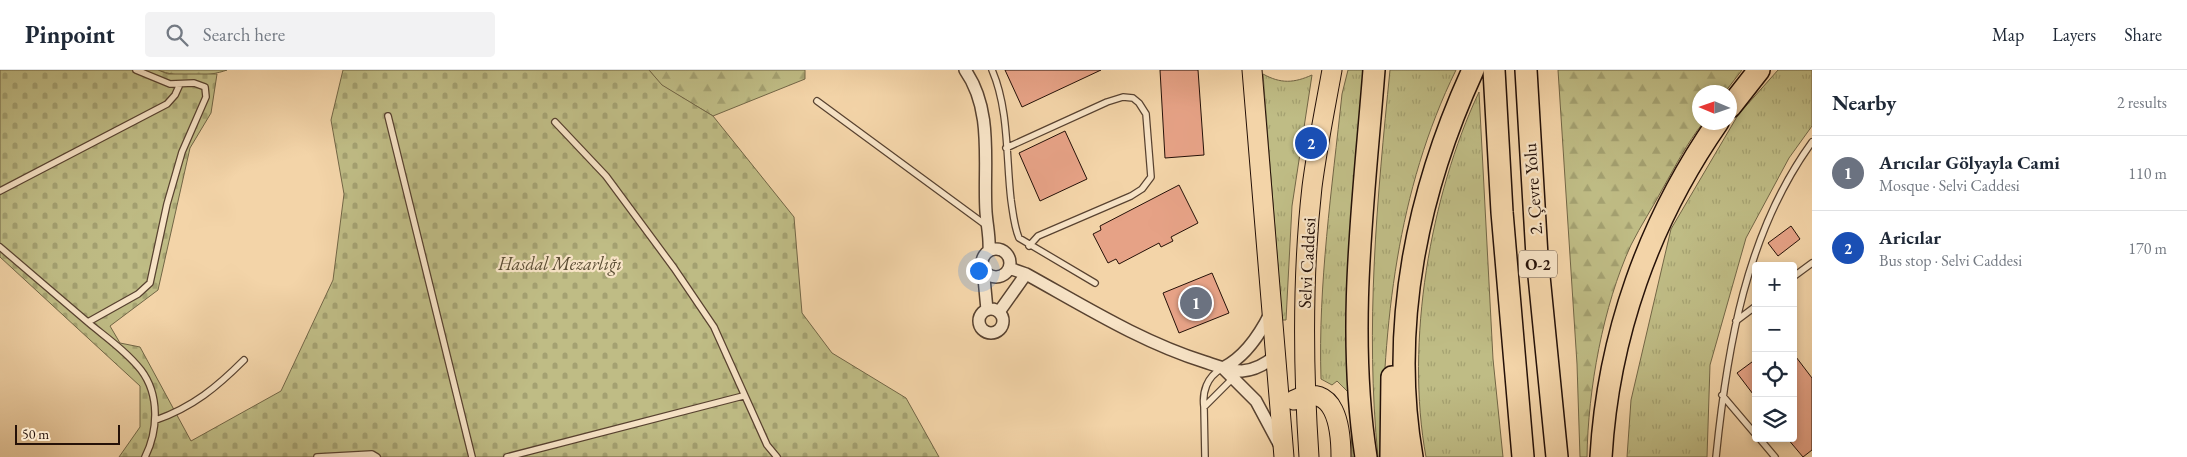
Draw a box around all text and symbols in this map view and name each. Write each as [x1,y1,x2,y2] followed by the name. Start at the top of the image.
[145,12,495,57] search box
[25,19,115,50] text: Pinpoint
[163,21,191,49] icon: search
[203,22,285,47] text: Search here
[1992,23,2024,46] text: Map
[2052,23,2096,46] text: Layers
[2124,23,2162,46] text: Share
[1692,85,1737,130] north arrow
[1832,89,1896,116] text: Nearby
[2117,92,2167,113] text: 2 results
[1295,124,1327,162] pin: 2
[1518,142,1547,236] street label: 2. Çevre Yolu
[1879,150,2060,175] text: Arıcılar Gölyayla Cami
[1844,163,1852,184] text: 1
[2128,163,2167,184] text: 110 m
[1879,175,2020,196] text: Mosque · Selvi Caddesi
[1293,216,1320,309] street label: Selvi Caddesi
[1879,225,1941,250] text: Aricılar
[1844,238,1852,259] text: 2
[2128,238,2167,259] text: 170 m
[1519,250,1557,278] road number: O-2
[1879,250,2022,271] text: Bus stop · Selvi Caddesi
[497,252,622,276] park label: Hasdal Mezarlığı
[966,258,992,284] your location
[1752,262,1797,442] map controls
[1752,262,1797,307] button: +
[1180,284,1212,322] pin: 1
[1752,307,1797,352] button: −
[1752,352,1797,397] button: locate
[1752,397,1797,442] button: layers
[15,422,120,445] scale bar
[22,425,49,443] text: 50 m

